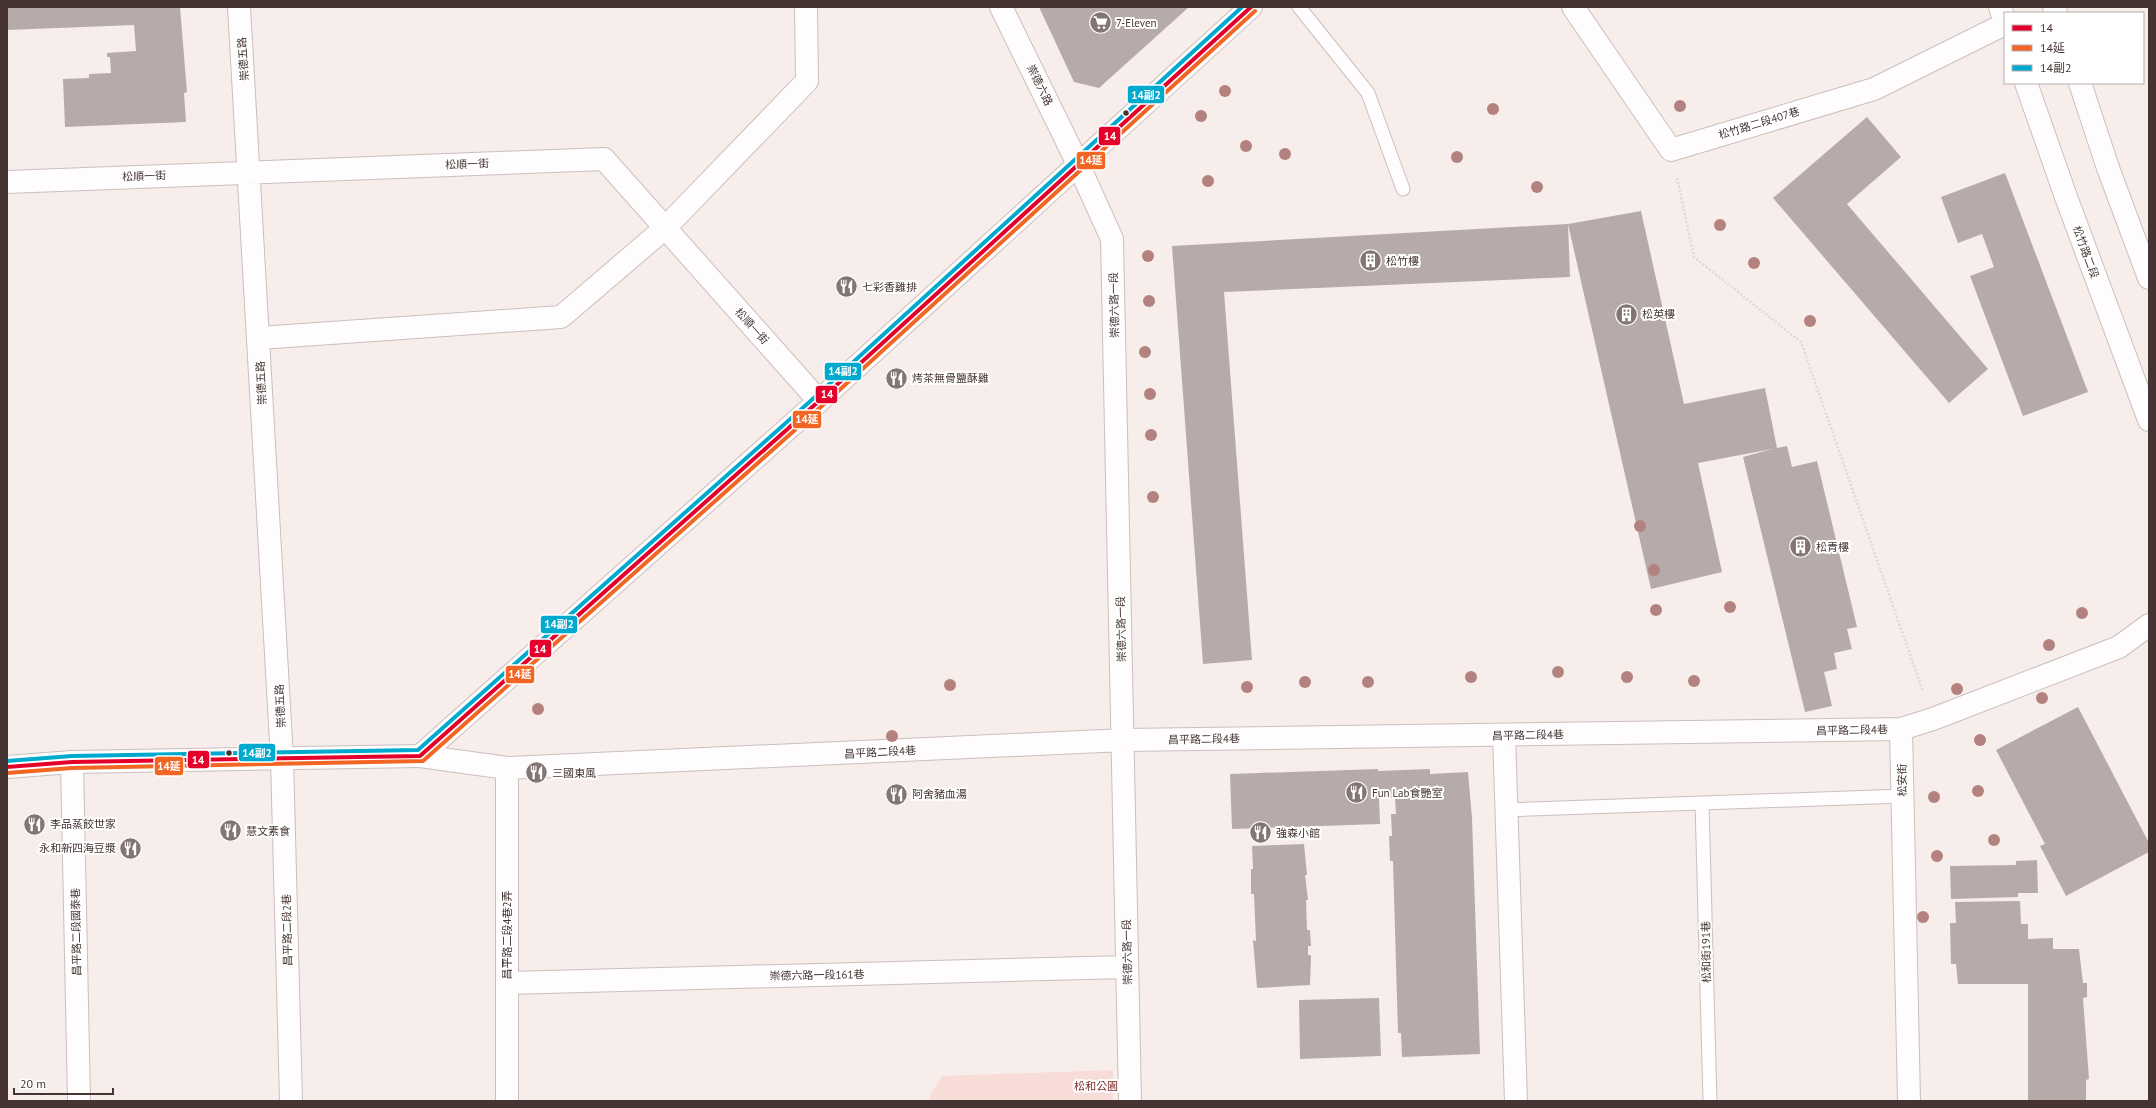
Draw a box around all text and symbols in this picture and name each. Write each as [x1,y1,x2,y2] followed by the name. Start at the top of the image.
[1087,10,1113,36] supermarket icon: 7-Eleven
[2004,12,2144,84] legend
[1116,16,1157,30] place label: 7-Eleven
[2040,20,2054,35] text: 14
[234,37,252,81] street label: 崇德五路
[2040,40,2065,55] text: 14延
[2040,60,2072,75] text: 14副2
[1024,62,1056,108] street label: 崇德六路
[1127,85,1165,104] line badge: 14副2
[1131,88,1161,102] text: 14副2
[1717,104,1801,142] street label: 松竹路二段407巷
[1121,108,1131,118] unlabelled marker
[1098,126,1121,146] line badge: 14
[1104,129,1117,143] text: 14
[1076,151,1106,170] line badge: 14延
[1079,153,1103,167] text: 14延
[445,156,489,172] street label: 松順一街
[122,168,166,184] street label: 松順一街
[2070,224,2102,280] street label: 松竹路二段
[1358,248,1384,274] building icon: 松竹樓
[1386,254,1419,268] place label: 松竹樓
[1106,272,1122,338] street label: 崇德六路一段
[833,274,859,300] restaurant icon: 七彩香雞排
[862,280,917,294] place label: 七彩香雞排
[1613,301,1639,327] building icon: 松英樓
[732,305,772,347] street label: 松順一街
[1642,307,1675,321] place label: 松英樓
[253,361,269,405] street label: 崇德五路
[824,362,862,381] line badge: 14副2
[828,364,858,378] text: 14副2
[884,365,910,391] restaurant icon: 烤茶無骨鹽酥雞
[912,371,989,385] place label: 烤茶無骨鹽酥雞
[815,385,838,404] line badge: 14
[821,387,834,401] text: 14
[792,410,822,429] line badge: 14延
[795,412,819,426] text: 14延
[1788,534,1814,560] building icon: 松青樓
[1816,540,1849,554] place label: 松青樓
[1113,596,1129,662] street label: 崇德六路一段
[540,615,578,634] line badge: 14副2
[544,617,574,631] text: 14副2
[529,639,552,658] line badge: 14
[534,642,547,656] text: 14
[505,665,535,684] line badge: 14延
[508,667,532,681] text: 14延
[272,684,288,728] street label: 崇德五路
[1816,722,1888,738] street label: 昌平路二段4巷
[1492,727,1564,743] street label: 昌平路二段4巷
[1168,731,1240,747] street label: 昌平路二段4巷
[238,743,276,762] line badge: 14副2
[844,743,916,761] street label: 昌平路二段4巷
[242,746,272,760] text: 14副2
[224,748,234,758] unlabelled marker
[187,750,210,769] line badge: 14
[192,753,205,767] text: 14
[154,756,184,776] line badge: 14延
[157,759,181,773] text: 14延
[524,760,550,786] restaurant icon: 三國東風
[1895,763,1909,797] street label: 松安街
[552,766,596,780] place label: 三國東風
[1343,780,1369,806] restaurant icon: Fun Lab食艷室
[884,781,910,807] restaurant icon: 阿舍豬血湯
[1372,786,1442,800] place label: Fun Lab食艷室
[912,787,967,801] place label: 阿舍豬血湯
[21,811,47,837] restaurant icon: 李品蒸餃世家
[50,817,116,831] place label: 李品蒸餃世家
[218,818,244,844] restaurant icon: 慧文素食
[1247,820,1273,846] restaurant icon: 強森小館
[246,824,290,838] place label: 慧文素食
[1276,826,1320,840] place label: 強森小館
[118,835,144,861] restaurant icon: 永和新四海豆漿
[39,841,116,855] place label: 永和新四海豆漿
[68,888,84,976] street label: 昌平路二段國泰巷
[500,891,514,980] street label: 昌平路二段4巷2弄
[279,894,295,966] street label: 昌平路二段2巷
[1119,919,1135,985] street label: 崇德六路一段
[1698,921,1714,983] street label: 松和街191巷
[769,967,865,983] street label: 崇德六路一段161巷
[14,1070,113,1096] scale bar
[20,1076,46,1091] text: 20 m
[1074,1079,1118,1093] park label: 松和公園

